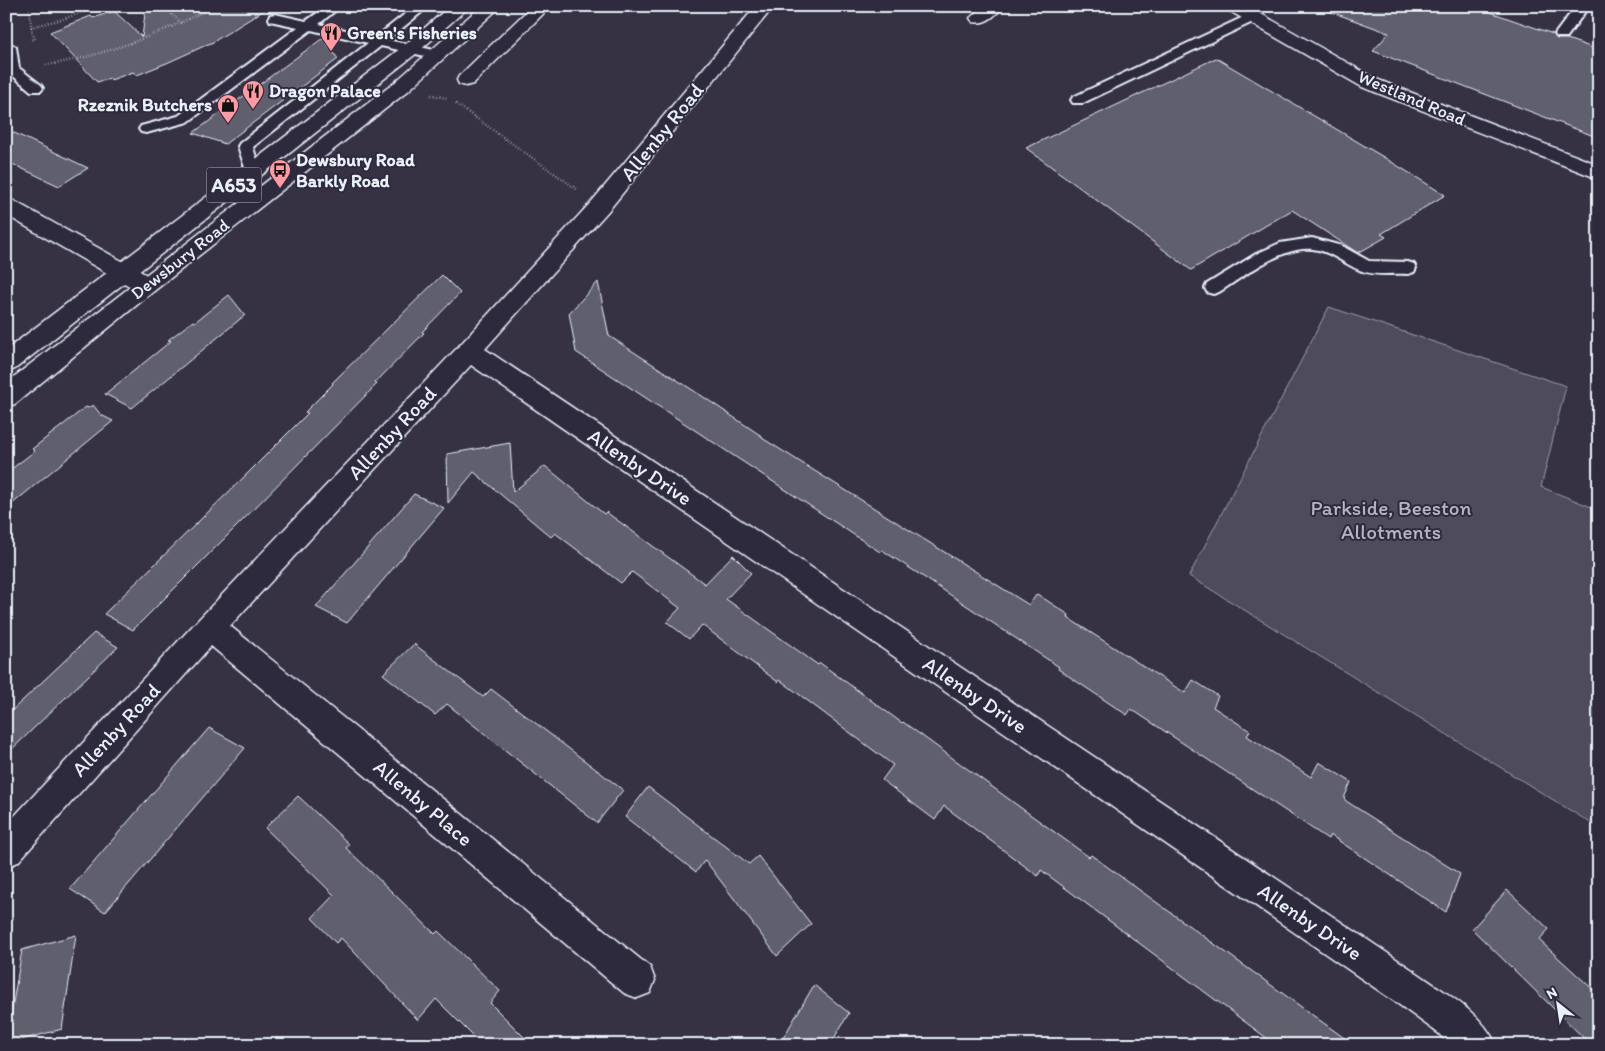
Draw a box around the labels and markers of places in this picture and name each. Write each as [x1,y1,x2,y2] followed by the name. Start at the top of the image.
[319,21,343,52] restaurant icon: Green's Fisheries
[347,22,477,44] place label: Green's Fisheries
[241,79,265,110] restaurant icon: Dragon Palace
[269,80,381,102] place label: Dragon Palace
[216,93,240,124] shop icon: Rzeznik Butchers
[78,94,212,116] place label: Rzeznik Butchers
[296,149,415,192] place label: Dewsbury Road Barkly Road
[268,158,292,189] bus stop icon: Dewsbury Road Barkly Road

